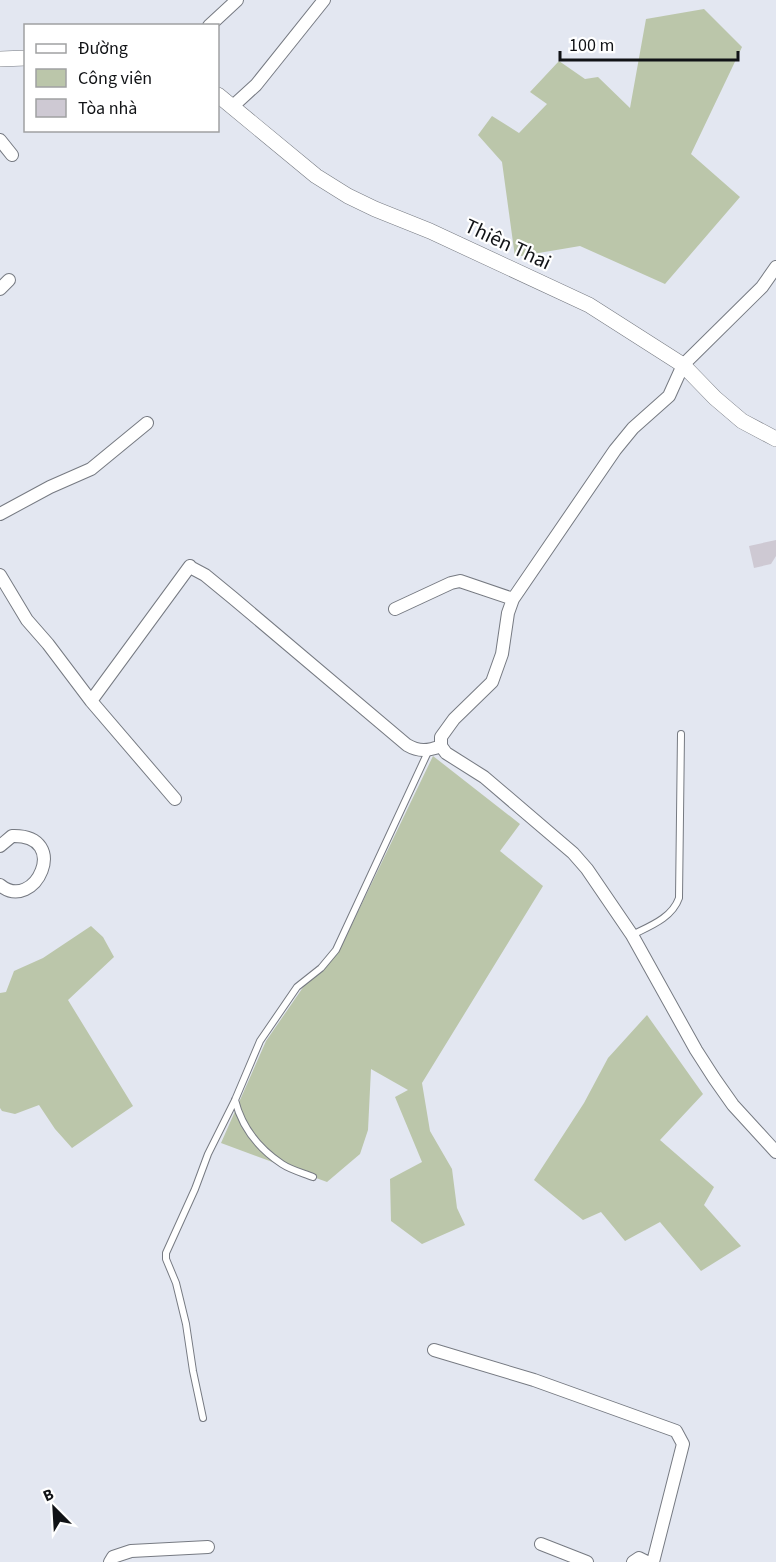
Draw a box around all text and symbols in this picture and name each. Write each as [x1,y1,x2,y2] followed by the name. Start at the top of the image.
[24,24,219,132] legend
[560,24,738,62] scale bar
[569,33,614,58] text: 100 m
[78,36,128,61] text: Đường
[78,66,152,91] text: Công viên
[78,96,137,121] text: Tòa nhà
[460,211,556,277] street label: Thiên Thai
[24,1478,84,1538] north arrow
[39,1483,57,1507] text: B

